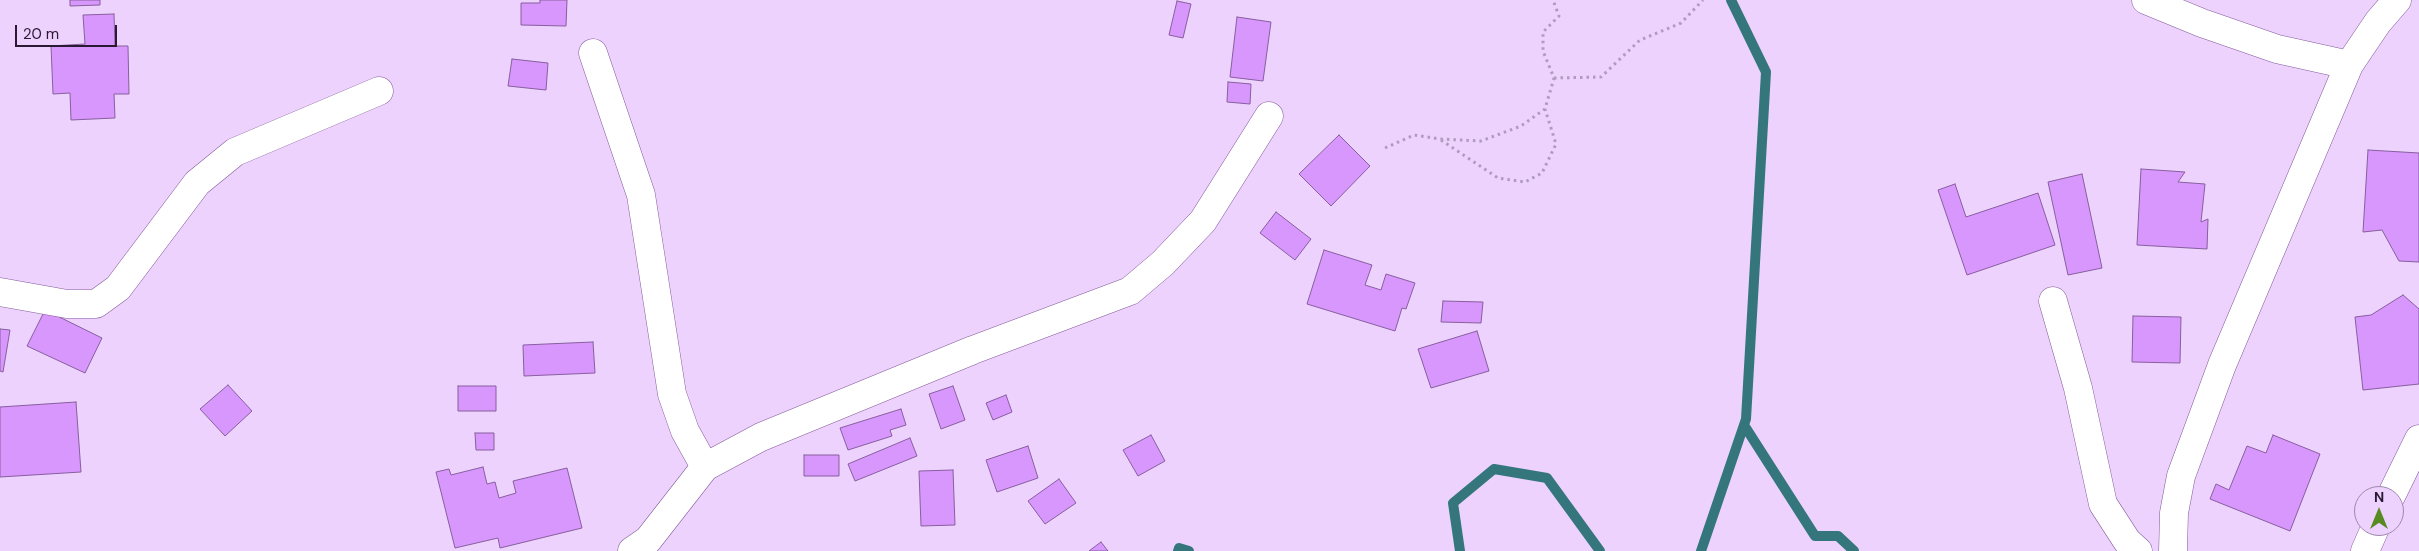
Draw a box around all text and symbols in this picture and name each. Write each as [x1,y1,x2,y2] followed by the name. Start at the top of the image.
[18,15,120,47] scale bar
[23,24,59,44] text: 20 m
[2354,486,2404,536] north arrow
[2374,488,2384,506] text: N

